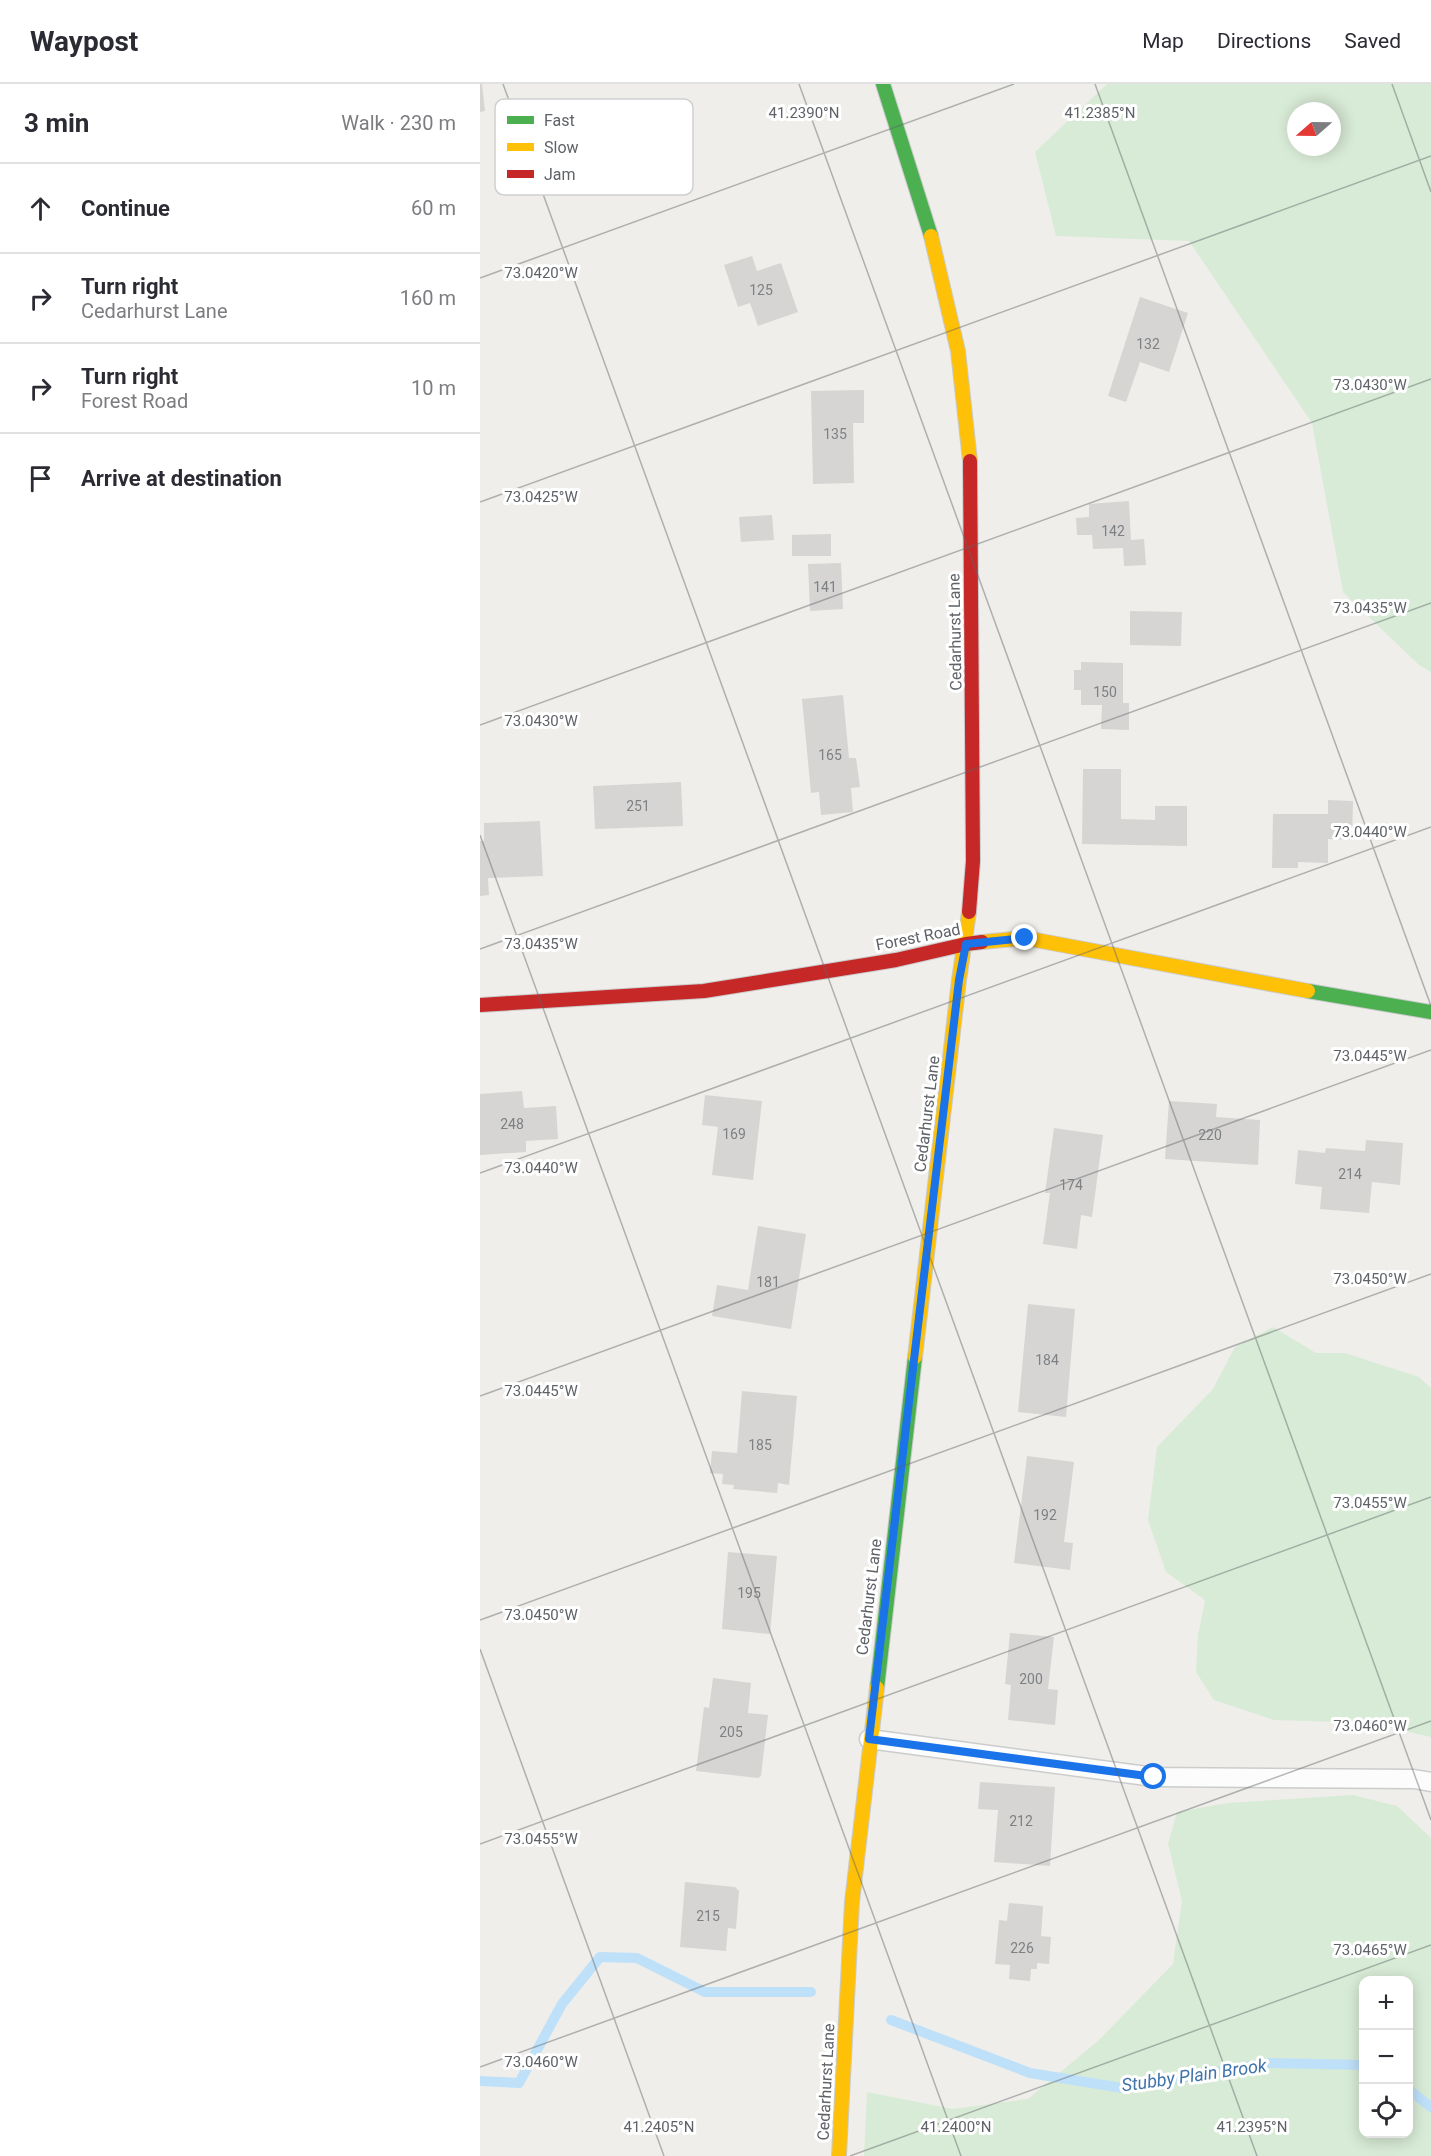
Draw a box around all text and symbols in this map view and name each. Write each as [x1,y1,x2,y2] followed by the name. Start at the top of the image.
[30,25,138,58] text: Waypost
[1142,29,1184,53] text: Map
[1217,29,1311,53] text: Directions
[1344,29,1401,53] text: Saved
[495,99,693,195] legend
[1287,102,1341,156] north arrow
[769,104,839,122] text: 41.2390°N
[1065,104,1135,122] text: 41.2385°N
[24,108,89,138] text: 3 min
[341,111,456,135] text: Walk · 230 m
[544,111,575,130] text: Fast
[544,138,579,157] text: Slow
[544,165,576,184] text: Jam
[24,192,57,225] icon: ahead
[81,196,170,221] text: Continue
[411,196,456,220] text: 60 m
[504,264,578,282] text: 73.0420°W
[81,274,178,299] text: Turn right
[24,282,57,315] icon: right
[749,282,773,298] house number: 125
[400,286,456,310] text: 160 m
[81,299,228,323] text: Cedarhurst Lane
[1136,336,1160,352] house number: 132
[81,364,178,389] text: Turn right
[24,372,57,405] icon: right
[411,376,456,400] text: 10 m
[1333,376,1407,394] text: 73.0430°W
[81,389,188,413] text: Forest Road
[823,426,847,442] house number: 135
[24,462,57,495] icon: arrive
[81,466,282,491] text: Arrive at destination
[504,488,578,506] text: 73.0425°W
[1101,523,1125,539] house number: 142
[944,573,966,691] street label: Cedarhurst Lane
[813,579,837,595] house number: 141
[1333,599,1407,617] text: 73.0435°W
[1093,684,1117,700] house number: 150
[504,712,578,730] text: 73.0430°W
[818,747,842,763] house number: 165
[626,798,650,814] house number: 251
[1333,823,1407,841] text: 73.0440°W
[874,919,962,955] street label: Forest Road
[1011,924,1037,950] route end
[504,935,578,953] text: 73.0435°W
[1333,1047,1407,1065] text: 73.0445°W
[910,1055,944,1173] street label: Cedarhurst Lane
[500,1116,524,1132] house number: 248
[722,1126,746,1142] house number: 169
[1198,1127,1222,1143] house number: 220
[504,1159,578,1177] text: 73.0440°W
[1338,1166,1362,1182] house number: 214
[1059,1177,1083,1193] house number: 174
[1333,1270,1407,1288] text: 73.0450°W
[756,1274,780,1290] house number: 181
[1035,1352,1059,1368] house number: 184
[504,1382,578,1400] text: 73.0445°W
[748,1437,772,1453] house number: 185
[1333,1494,1407,1512] text: 73.0455°W
[1033,1507,1057,1523] house number: 192
[852,1538,886,1656] street label: Cedarhurst Lane
[737,1585,761,1601] house number: 195
[504,1606,578,1624] text: 73.0450°W
[1019,1671,1043,1687] house number: 200
[1333,1717,1407,1735] text: 73.0460°W
[719,1724,743,1740] house number: 205
[1140,1763,1166,1789] route start
[1009,1813,1033,1829] house number: 212
[504,1830,578,1848] text: 73.0455°W
[696,1908,720,1924] house number: 215
[1010,1940,1034,1956] house number: 226
[1333,1941,1407,1959] text: 73.0465°W
[1359,1976,1413,2138] map controls
[1359,1976,1413,2030] button: +
[813,2023,839,2141] street label: Cedarhurst Lane
[1359,2030,1413,2084] button: −
[504,2053,578,2071] text: 73.0460°W
[1120,2054,1269,2096] water label: Stubby Plain Brook
[1359,2084,1413,2138] button: locate
[624,2118,694,2136] text: 41.2405°N
[921,2118,991,2136] text: 41.2400°N
[1217,2118,1287,2136] text: 41.2395°N

